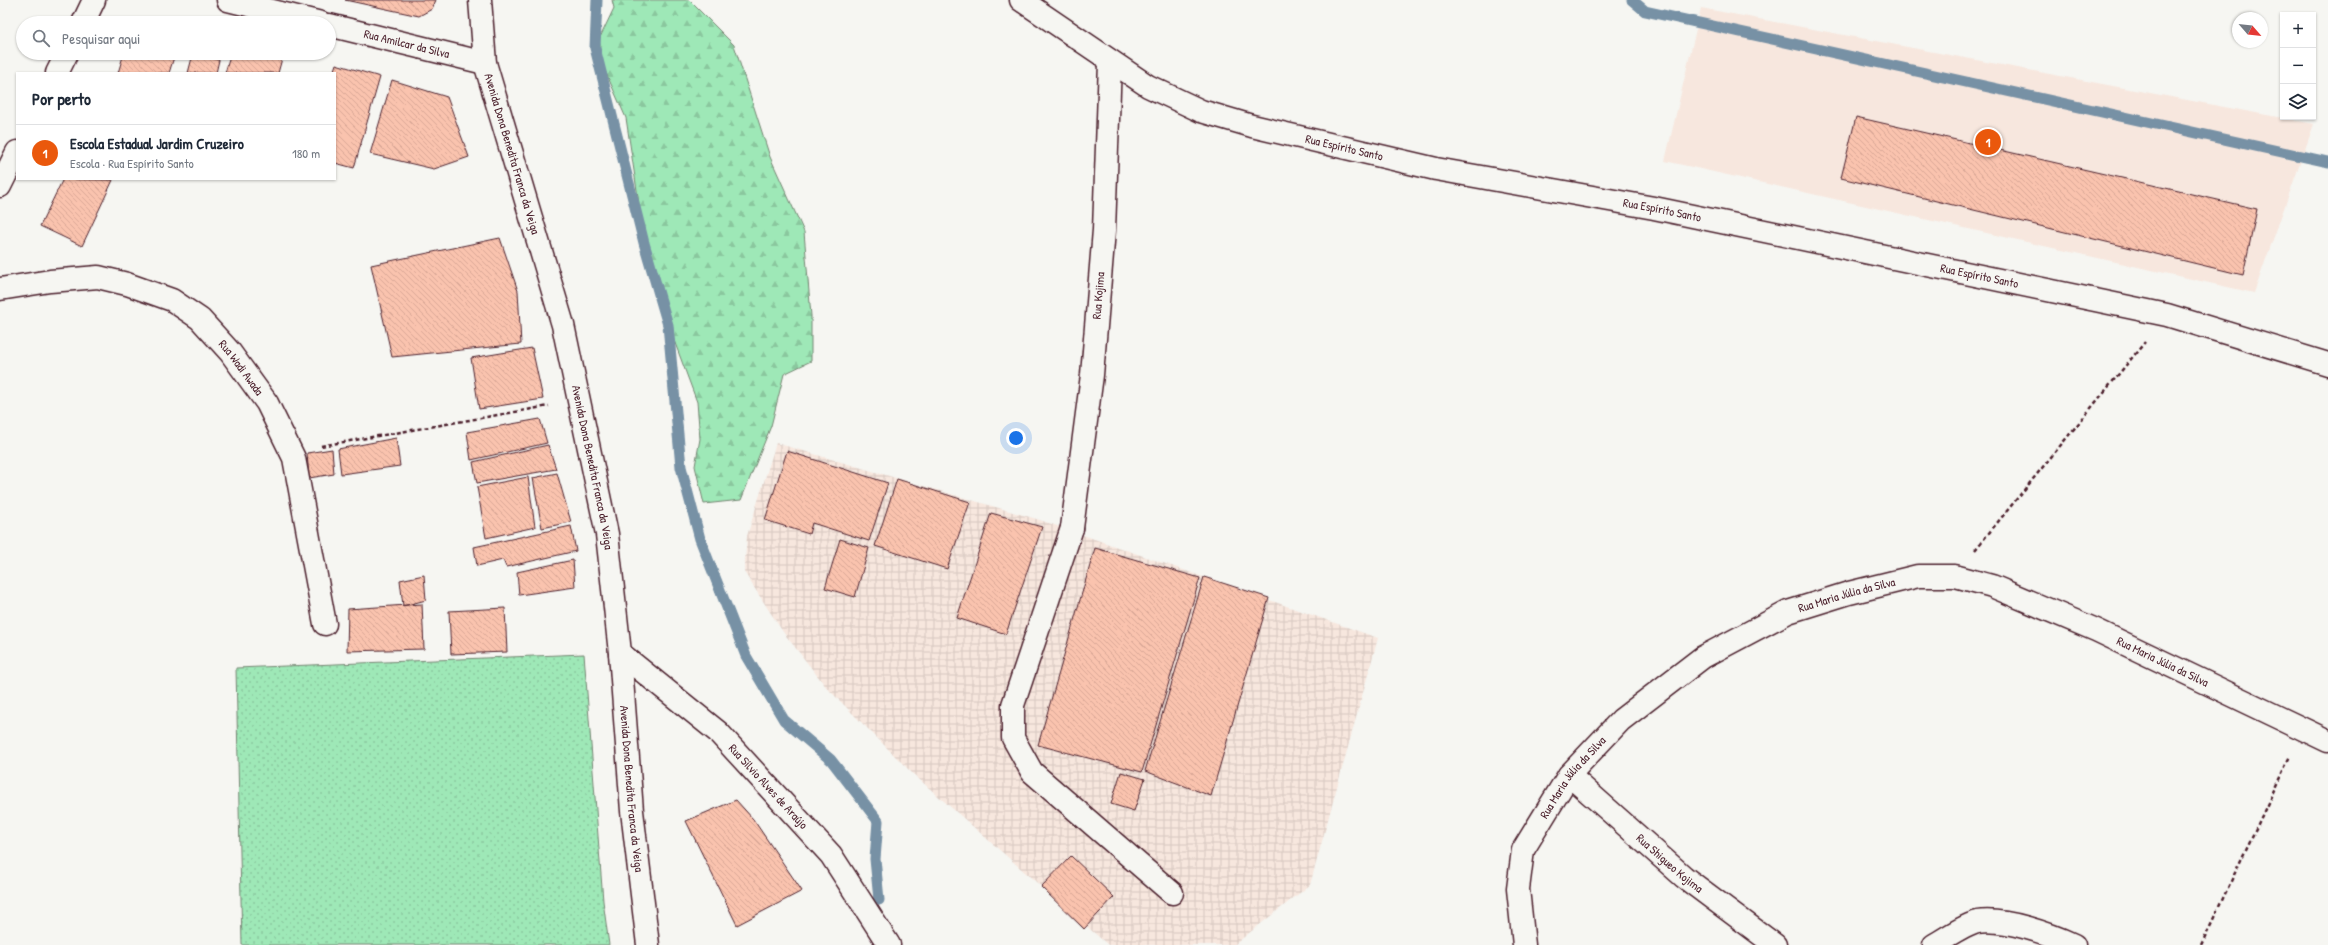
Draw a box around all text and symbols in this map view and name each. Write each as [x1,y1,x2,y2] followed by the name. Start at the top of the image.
[2232,12,2268,48] north arrow
[2280,12,2316,120] map controls
[2280,12,2316,48] button: +
[16,16,336,60] search box
[362,25,452,62] street label: Rua Amilcar da Silva
[30,27,52,49] icon: search
[62,28,140,49] text: Pesquisar aqui
[2280,48,2316,84] button: −
[481,71,545,237] street label: Avenida Dona Benedita Franca da Veiga
[2280,84,2316,120] button: layers
[32,87,91,110] text: Por perto
[1975,127,2001,157] pin: 1
[1304,130,1385,164] street label: Rua Espírito Santo
[70,133,244,154] text: Escola Estadual Jardim Cruzeiro
[43,144,47,162] text: 1
[292,144,320,162] text: 180 m
[70,154,194,172] text: Escola · Rua Espírito Santo
[1622,194,1703,226] street label: Rua Espírito Santo
[1939,259,2020,292] street label: Rua Espírito Santo
[1088,271,1109,320] street label: Rua Kojima
[215,336,268,399] street label: Rua Wadi Awada
[568,384,618,551] street label: Avenida Dona Benedita Franca da Veiga
[1006,428,1026,448] your location
[1796,573,1897,616] street label: Rua Maria Júlia da Silva
[2114,632,2212,691] street label: Rua Maria Júlia da Silva
[616,705,648,873] street label: Avenida Dona Benedita Franca da Veiga
[1535,732,1610,822] street label: Rua Maria Júlia da Silva
[725,740,812,833] street label: Rua Sílvio Alves de Araújo
[1633,830,1707,897] street label: Rua Shigueo Kojima

